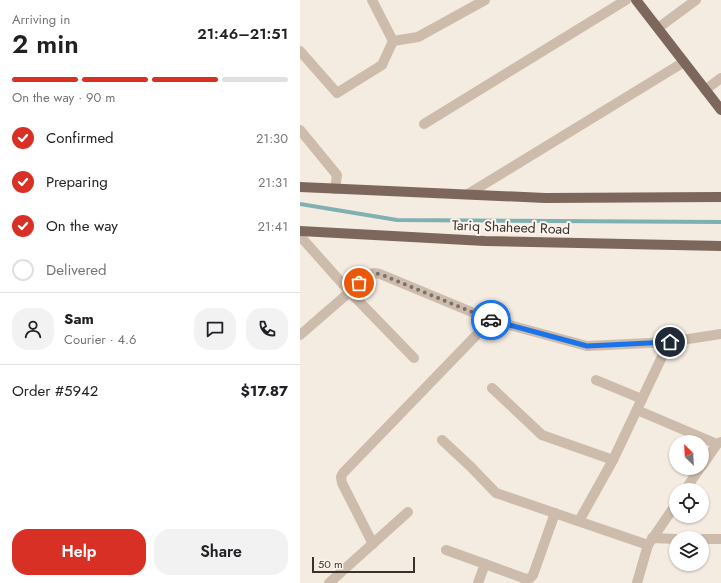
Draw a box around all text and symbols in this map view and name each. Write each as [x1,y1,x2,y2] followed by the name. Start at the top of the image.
[12,10,70,29] text: Arriving in
[197,23,288,45] text: 21:46–21:51
[12,25,79,63] text: 2 min
[12,88,115,107] text: On the way · 90 m
[12,127,34,149] icon: check
[46,127,114,149] text: Confirmed
[256,129,288,148] text: 21:30
[12,171,34,193] icon: check
[46,171,108,193] text: Preparing
[258,173,288,192] text: 21:31
[12,215,34,237] icon: check
[46,215,118,237] text: On the way
[451,215,571,239] street label: Tariq Shaheed Road
[257,217,288,236] text: 21:41
[46,259,107,281] text: Delivered
[342,266,376,300] pin
[348,272,370,294] icon: bag
[471,300,511,340] courier
[12,308,54,350] button: person
[64,308,94,330] text: Sam
[194,308,236,350] button: chat
[246,308,288,350] button: phone
[480,309,502,331] icon: car
[653,325,687,359] pin
[64,330,137,349] text: Courier · 4.6
[659,331,681,353] icon: home
[12,380,98,402] text: Order #5942
[240,380,288,402] text: $17.87
[669,435,709,475] north arrow
[669,435,709,571] map controls
[669,483,709,523] button: locate
[12,529,146,575] button: Help
[154,529,288,575] button: Share
[669,531,709,571] button: layers
[312,555,415,574] scale bar
[318,556,343,572] text: 50 m

